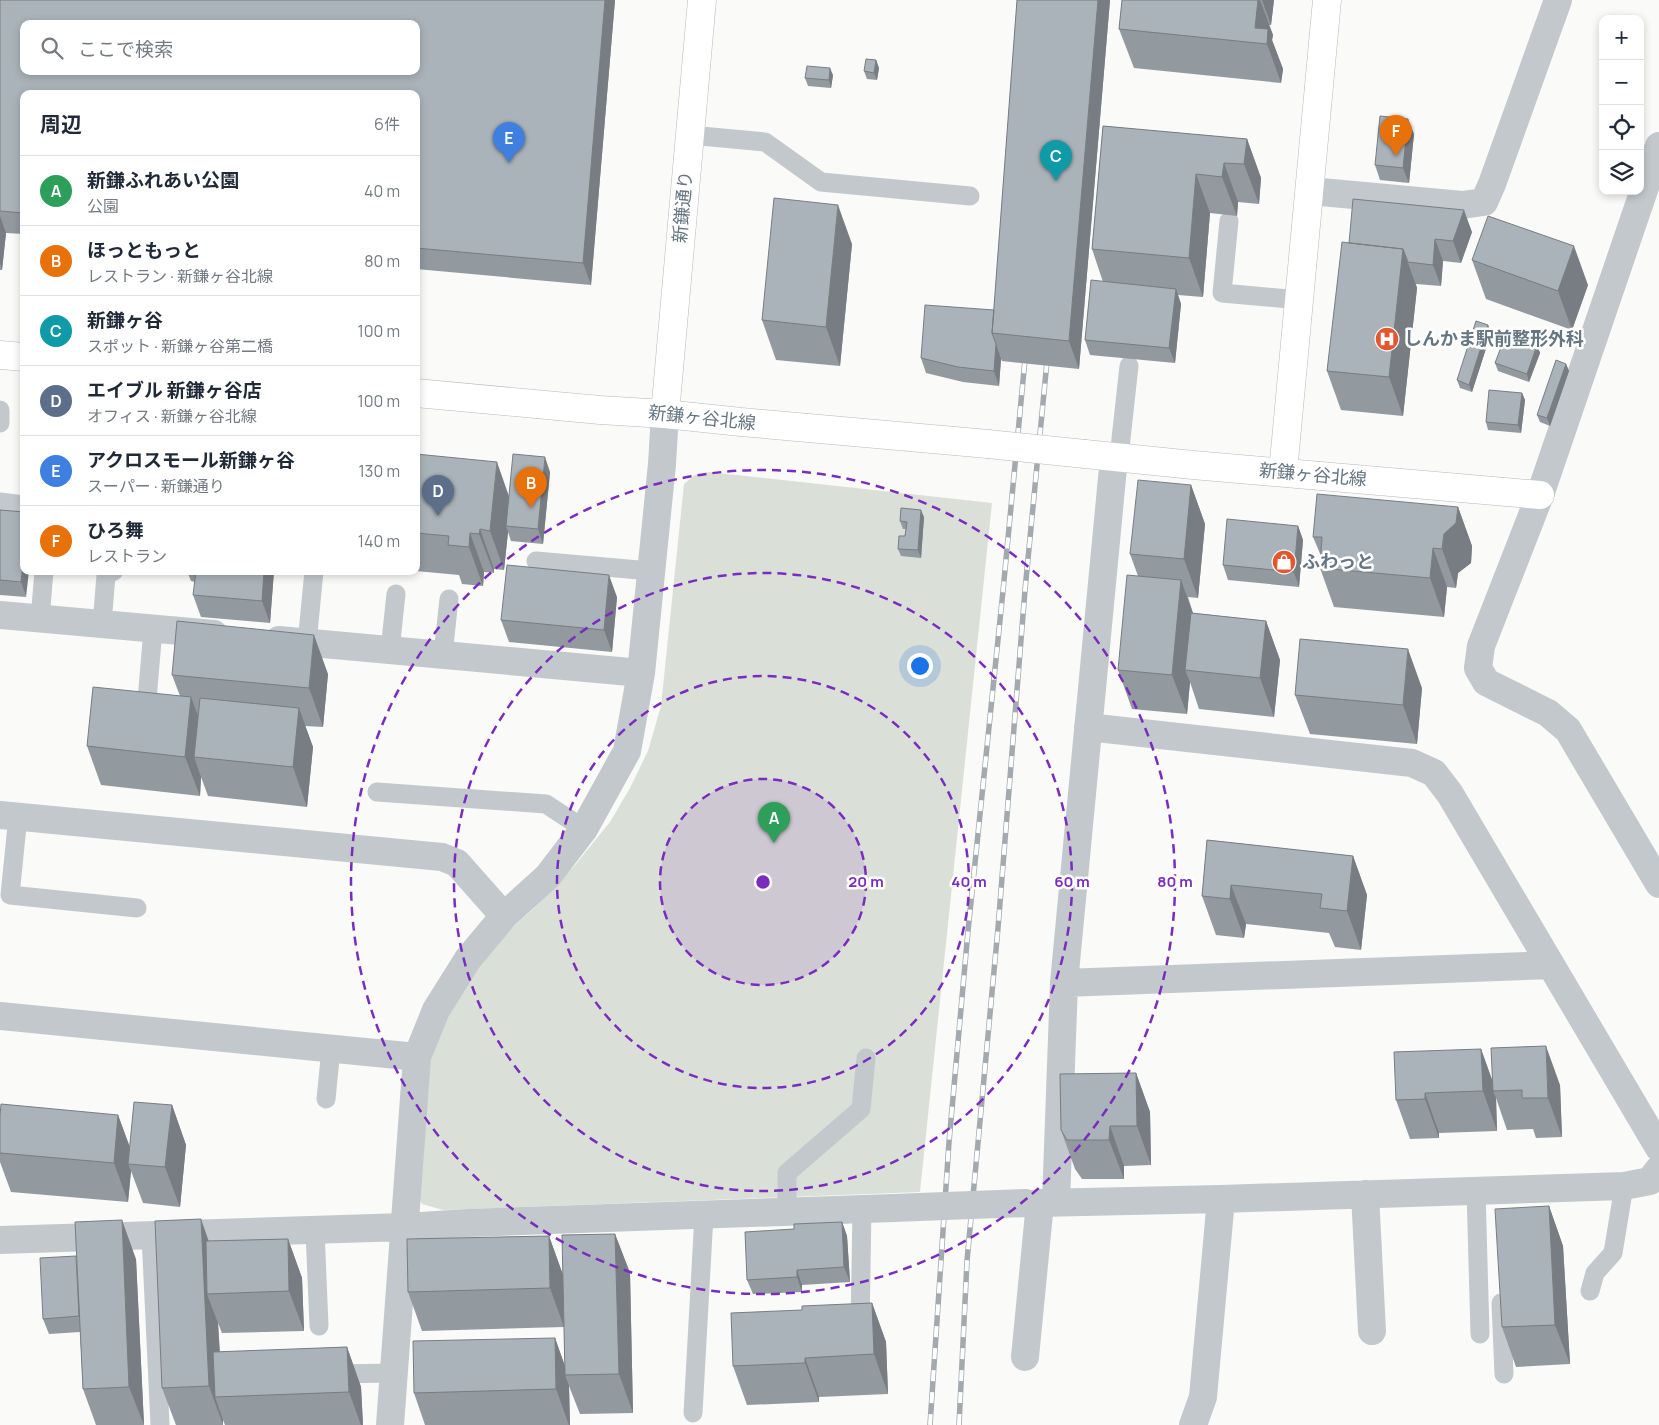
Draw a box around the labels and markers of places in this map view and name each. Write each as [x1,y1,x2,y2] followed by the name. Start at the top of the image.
[1380,115,1412,156] pin: F
[493,122,525,163] pin: E
[1040,140,1072,181] pin: C
[1374,326,1400,352] hospital icon: しんかま駅前整形外科
[1404,326,1584,350] place label: しんかま駅前整形外科
[515,467,547,508] pin: B
[422,475,454,516] pin: D
[1271,549,1297,575] shop icon: ふわっと
[1302,549,1374,573] place label: ふわっと
[758,802,790,843] pin: A
[754,873,772,891] centre of rings

